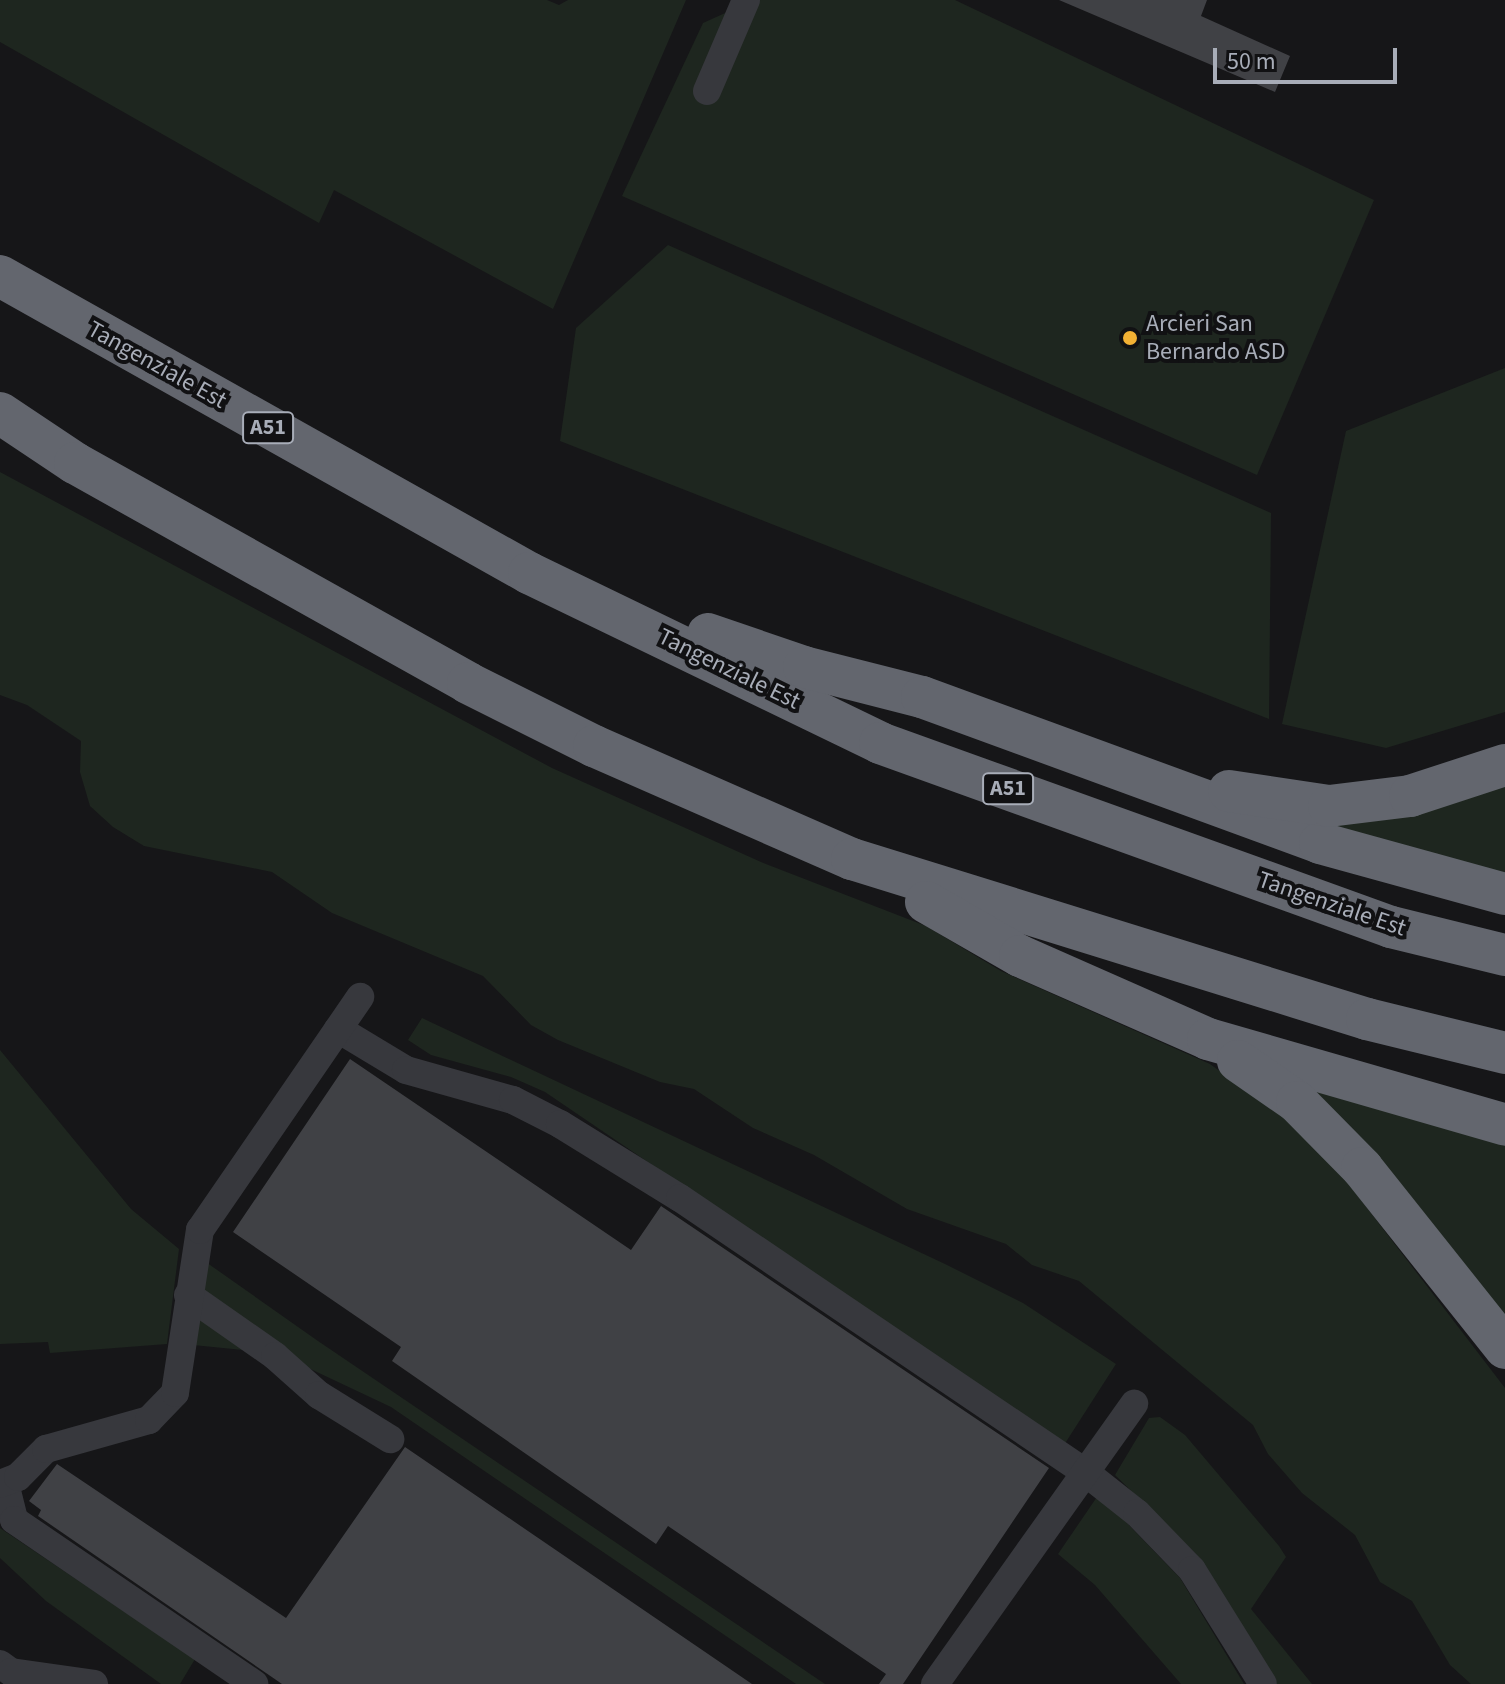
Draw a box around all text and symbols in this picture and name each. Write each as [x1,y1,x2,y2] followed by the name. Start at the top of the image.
[1217,32,1401,82] scale bar
[1227,44,1276,79] text: 50 m
[1146,310,1285,366] place label: Arcieri San Bernardo ASD
[82,315,232,415] street label: Tangenziale Est
[1121,329,1139,347] marker: Arcieri San Bernardo ASD
[242,410,294,446] road number: A51
[653,622,805,716] street label: Tangenziale Est
[982,771,1034,807] road number: A51
[1254,865,1410,943] street label: Tangenziale Est

